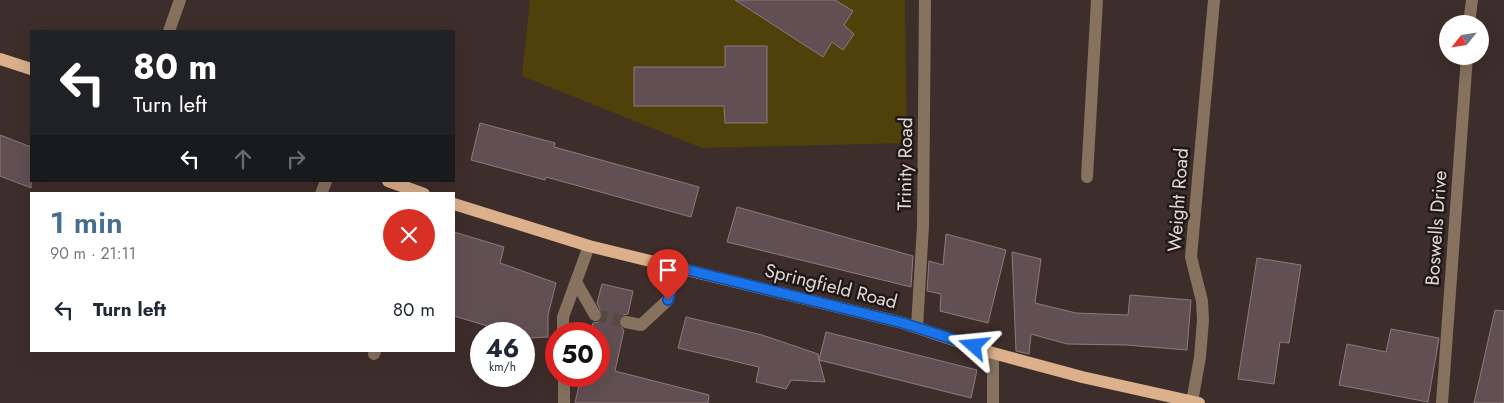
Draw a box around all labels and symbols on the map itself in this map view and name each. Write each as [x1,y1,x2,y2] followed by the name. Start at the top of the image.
[1439,15,1489,65] north arrow
[891,117,919,211] street label: Trinity Road
[1161,147,1195,253] street label: Weight Road
[1419,169,1454,286] street label: Boswells Drive
[647,249,689,300] pin
[762,257,900,315] street label: Springfield Road
[947,319,999,371] position arrow
[545,322,610,387] speed limit sign: 50

